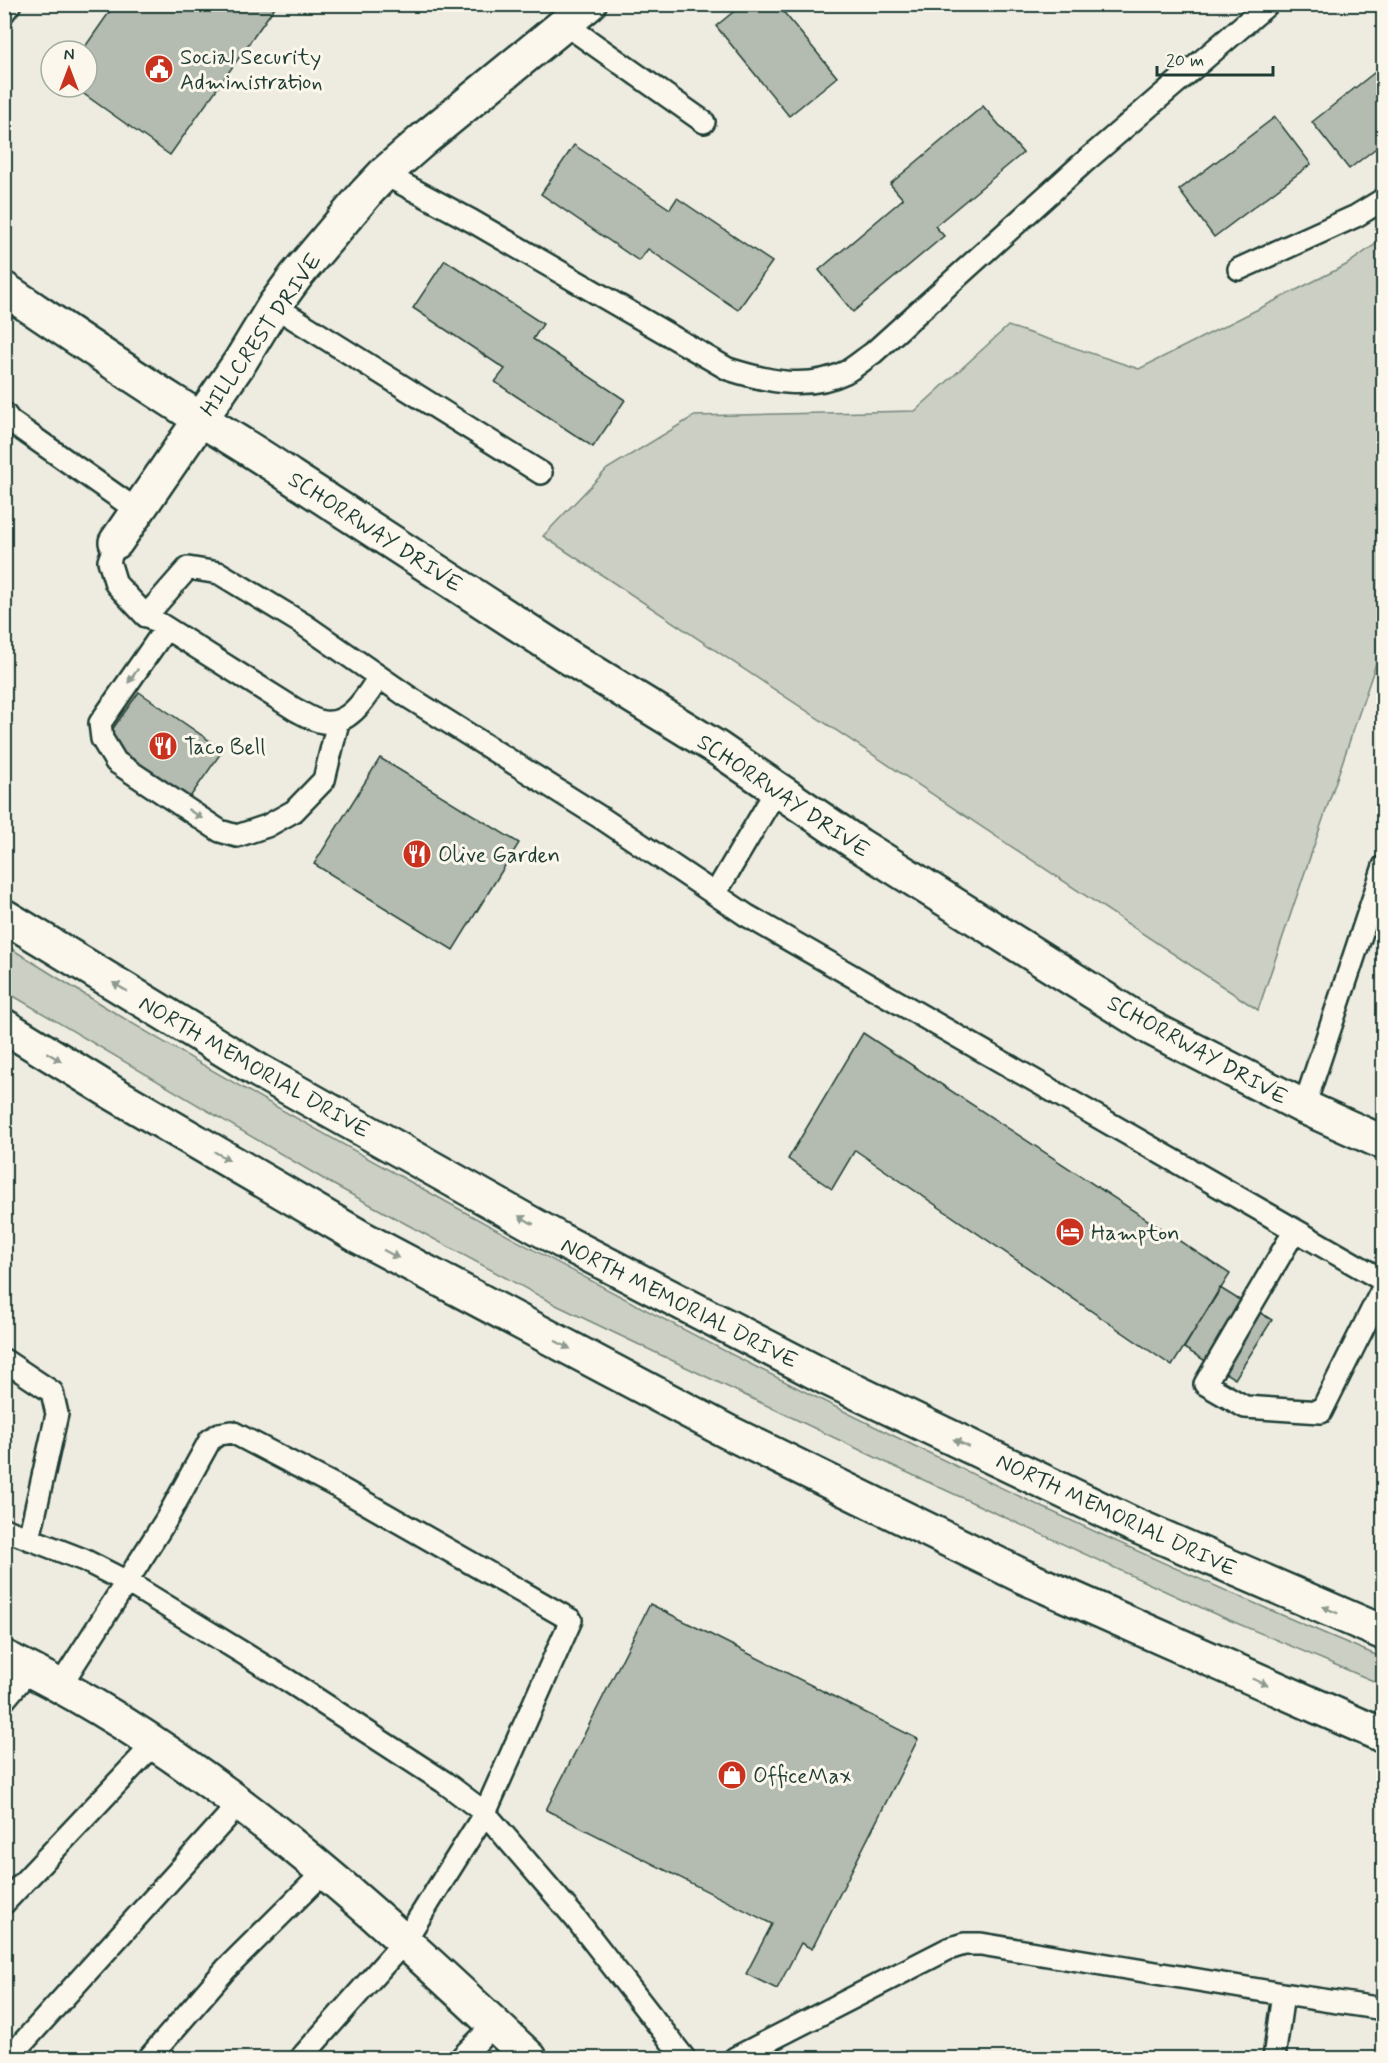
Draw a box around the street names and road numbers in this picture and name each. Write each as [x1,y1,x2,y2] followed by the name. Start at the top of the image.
[195,248,329,422] street label: HILLCREST DRIVE
[283,466,467,599] street label: SCHORRWAY DRIVE
[691,729,875,865] street label: SCHORRWAY DRIVE
[1102,989,1292,1112] street label: SCHORRWAY DRIVE
[133,990,375,1145] street label: NORTH MEMORIAL DRIVE
[556,1232,802,1376] street label: NORTH MEMORIAL DRIVE
[991,1448,1241,1584] street label: NORTH MEMORIAL DRIVE

